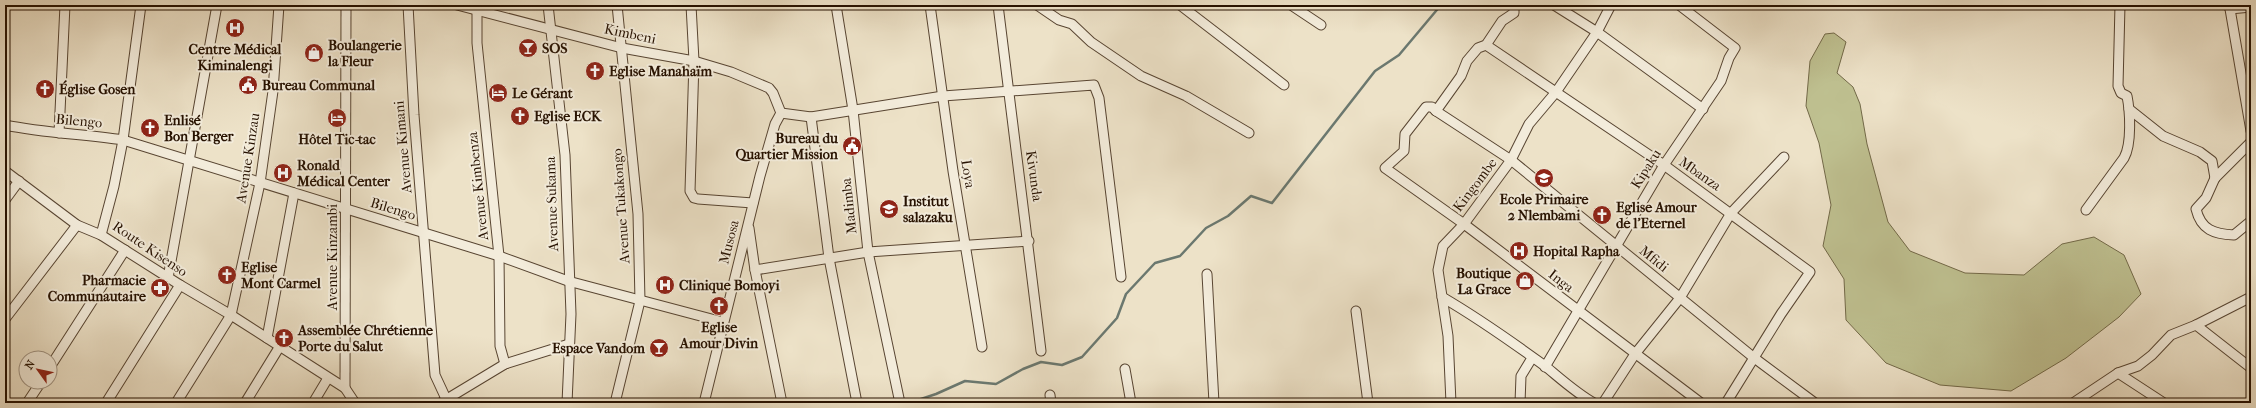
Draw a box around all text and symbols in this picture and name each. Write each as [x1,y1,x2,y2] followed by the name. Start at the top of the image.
[224,17,246,39] hospital icon: Centre Médical Kiminalengi
[603,20,657,48] street label: Kimbeni
[327,37,402,70] place label: Boulangerie la Fleur
[517,37,539,59] bar icon: SOS
[542,40,568,57] place label: SOS
[189,41,282,74] place label: Centre Médical Kiminalengi
[303,42,325,64] shop icon: Boulangerie la Fleur
[584,60,606,82] church icon: Eglise Manahaïm
[609,63,712,80] place label: Eglise Manahaïm
[237,74,259,96] public building icon: Bureau Communal
[262,77,375,94] place label: Bureau Communal
[34,78,56,100] church icon: Église Gosen
[59,80,136,98] place label: Église Gosen
[487,82,509,104] hotel icon: Le Gérant
[512,85,574,102] place label: Le Gérant
[390,100,416,195] street label: Avenue Kimani
[509,105,531,127] church icon: Eglise ECK
[326,107,348,129] hotel icon: Hôtel Tic-tac
[534,108,602,125] place label: Eglise ECK
[55,111,103,131] street label: Bilengo
[164,112,235,145] place label: Enlisé Bon Berger
[232,112,264,205] street label: Avenue Kinzau
[139,117,161,139] church icon: Enlisé Bon Berger
[464,130,492,242] street label: Avenue Kimbenza
[735,130,839,163] place label: Bureau du Quartier Mission
[298,131,376,148] place label: Hôtel Tic-tac
[841,135,863,157] public building icon: Bureau du Quartier Mission
[1627,146,1665,192] street label: Kipaku
[608,148,634,265] street label: Avenue Tukakongo
[1022,149,1046,203] street label: Kivunda
[1676,153,1725,195] street label: Mbanza
[1449,155,1501,215] street label: Kingombe
[542,156,562,253] street label: Avenue Sukama
[296,157,391,190] place label: Ronald Médical Center
[957,158,979,190] street label: Loya
[272,162,294,184] hospital icon: Ronald Médical Center
[1533,167,1555,189] school or university icon: Ecole Primaire 2 Nlembami
[838,177,860,235] street label: Madimba
[1500,191,1589,224] place label: Ecole Primaire 2 Nlembami
[903,193,953,226] place label: Institut salazaku
[368,194,418,224] street label: Bilengo
[878,198,900,220] school or university icon: Institut salazaku
[1616,199,1698,232] place label: Eglise Amour de l'Eternel
[324,204,341,311] street label: Avenue Kinzambi
[1591,204,1613,226] church icon: Eglise Amour de l'Eternel
[109,218,191,280] street label: Route Kisenso
[715,218,743,266] street label: Musosa
[1508,240,1530,262] hospital icon: Hopital Rapha
[1636,242,1672,276] street label: Mfidi
[1533,243,1620,260] place label: Hopital Rapha
[240,259,321,292] place label: Eglise Mont Carmel
[216,264,238,286] church icon: Eglise Mont Carmel
[1456,265,1511,298] place label: Boutique La Grace
[1545,266,1577,296] street label: Inga
[1514,270,1536,292] shop icon: Boutique La Grace
[48,272,146,305] place label: Pharmacie Communautaire
[654,274,676,296] hospital icon: Clinique Bomoyi
[149,277,171,299] pharmacy icon: Pharmacie Communautaire
[679,277,780,294] place label: Clinique Bomoyi
[708,295,730,317] church icon: Eglise Amour Divin
[679,319,759,352] place label: Eglise Amour Divin
[297,322,433,355] place label: Assemblée Chrétienne Porte du Salut
[273,327,295,349] church icon: Assemblée Chrétienne Porte du Salut
[648,337,670,359] bar icon: Espace Vandom
[552,340,645,357] place label: Espace Vandom
[18,350,58,390] north arrow
[22,357,38,372] text: N

